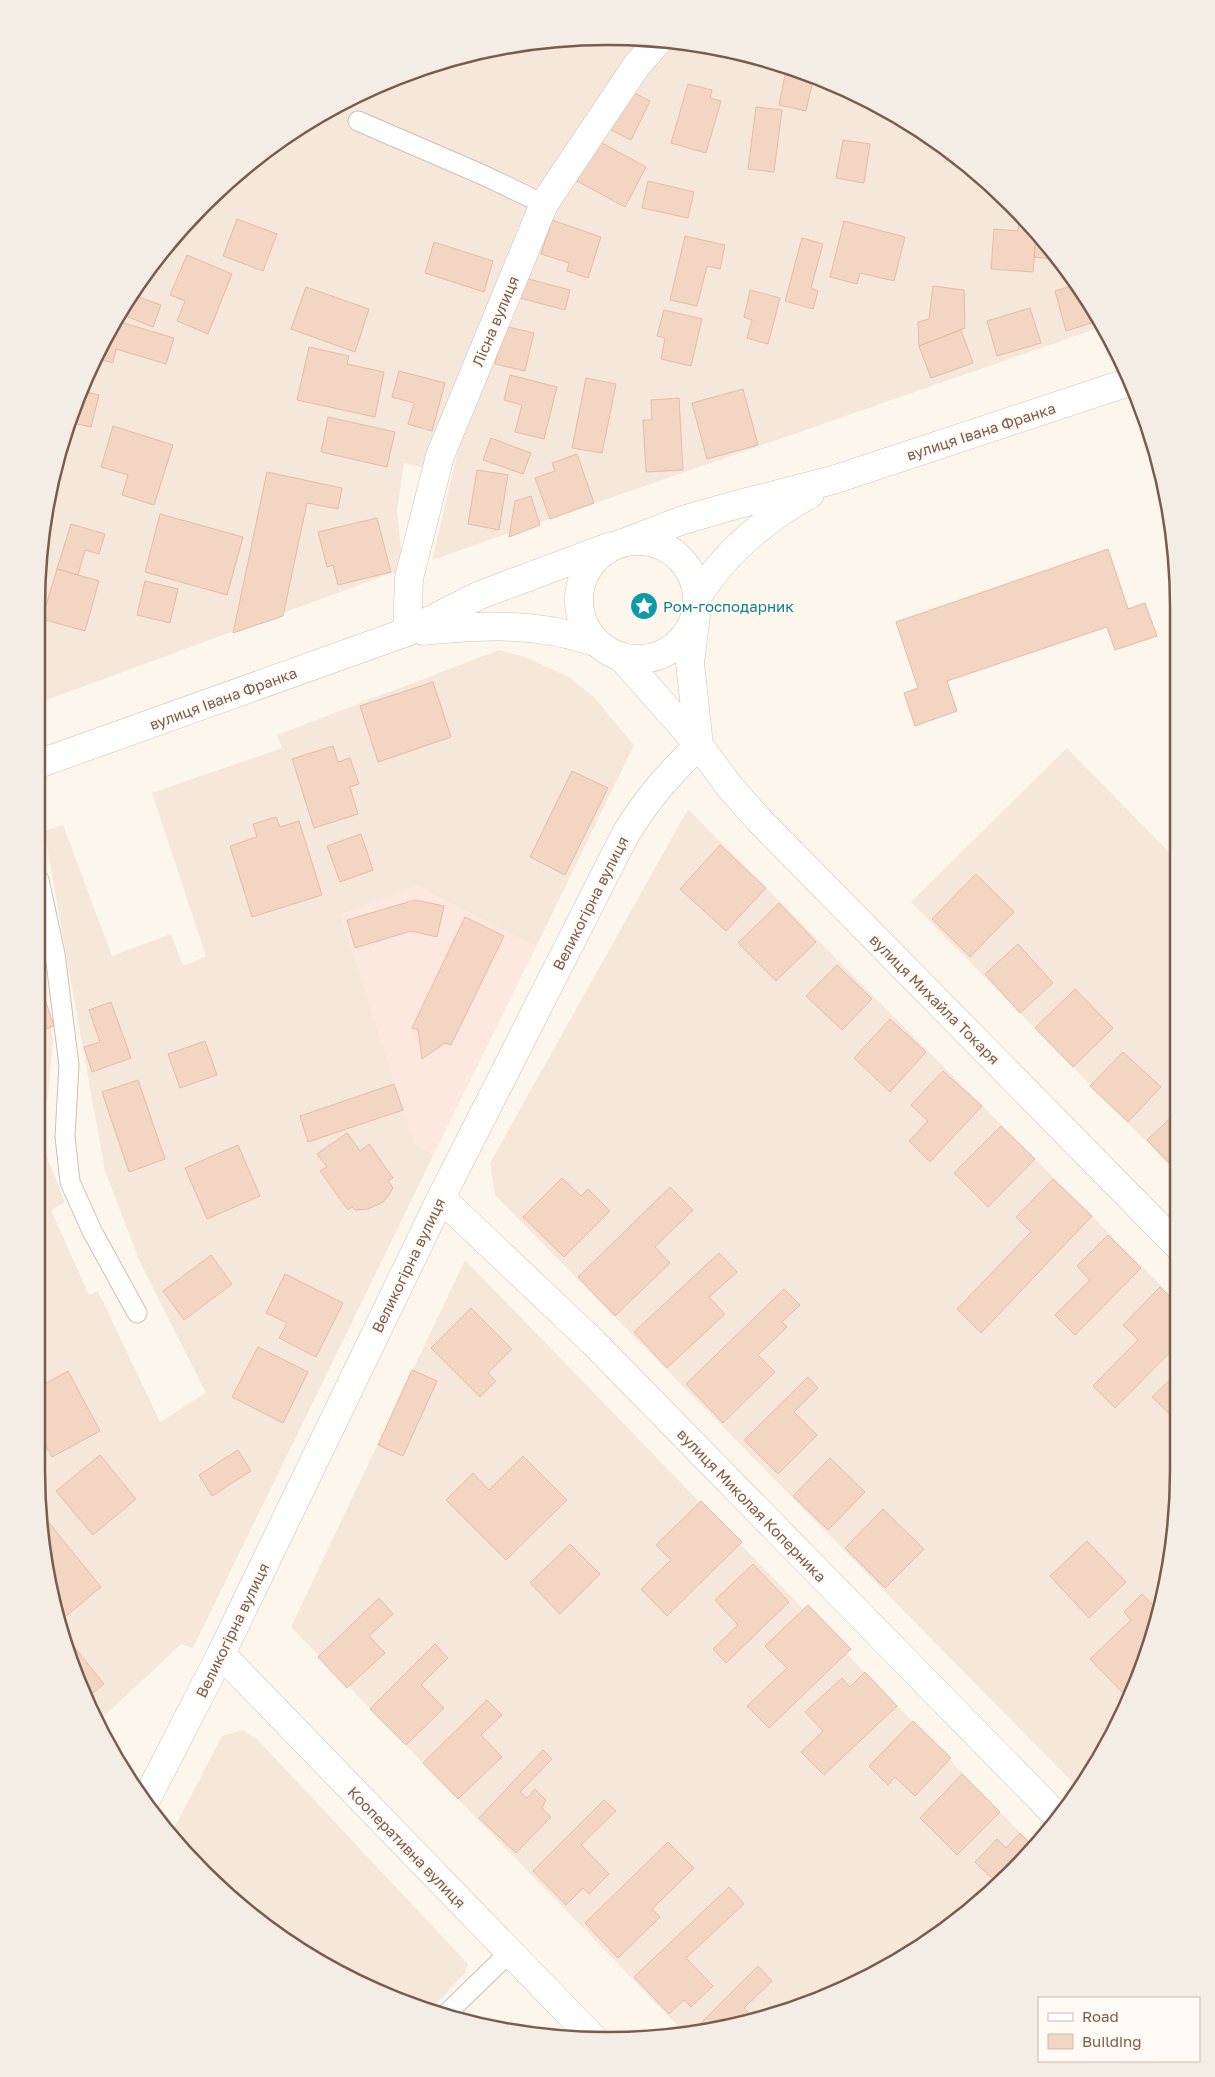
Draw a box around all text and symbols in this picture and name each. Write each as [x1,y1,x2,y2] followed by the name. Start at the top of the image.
[468,273,522,369] street label: Лісна вулиця
[904,398,1058,464] street label: вулиця Івана Франка
[629,591,659,621] place icon: Ром-господарник
[663,597,794,615] place label: Ром-господарник
[147,663,299,733] street label: вулиця Івана Франка
[548,833,632,973] street label: Великогірна вулиця
[866,930,1004,1068] street label: вулиця Михайла Токаря
[368,1195,448,1335] street label: Великогірна вулиця
[674,1425,830,1585] street label: вулиця Миколая Коперника
[192,1560,272,1700] street label: Великогірна вулиця
[344,1782,470,1912] street label: Кооперативна вулиця
[1038,1997,1200,2062] legend
[1082,2007,1119,2025] text: Road
[1082,2032,1142,2050] text: Building

